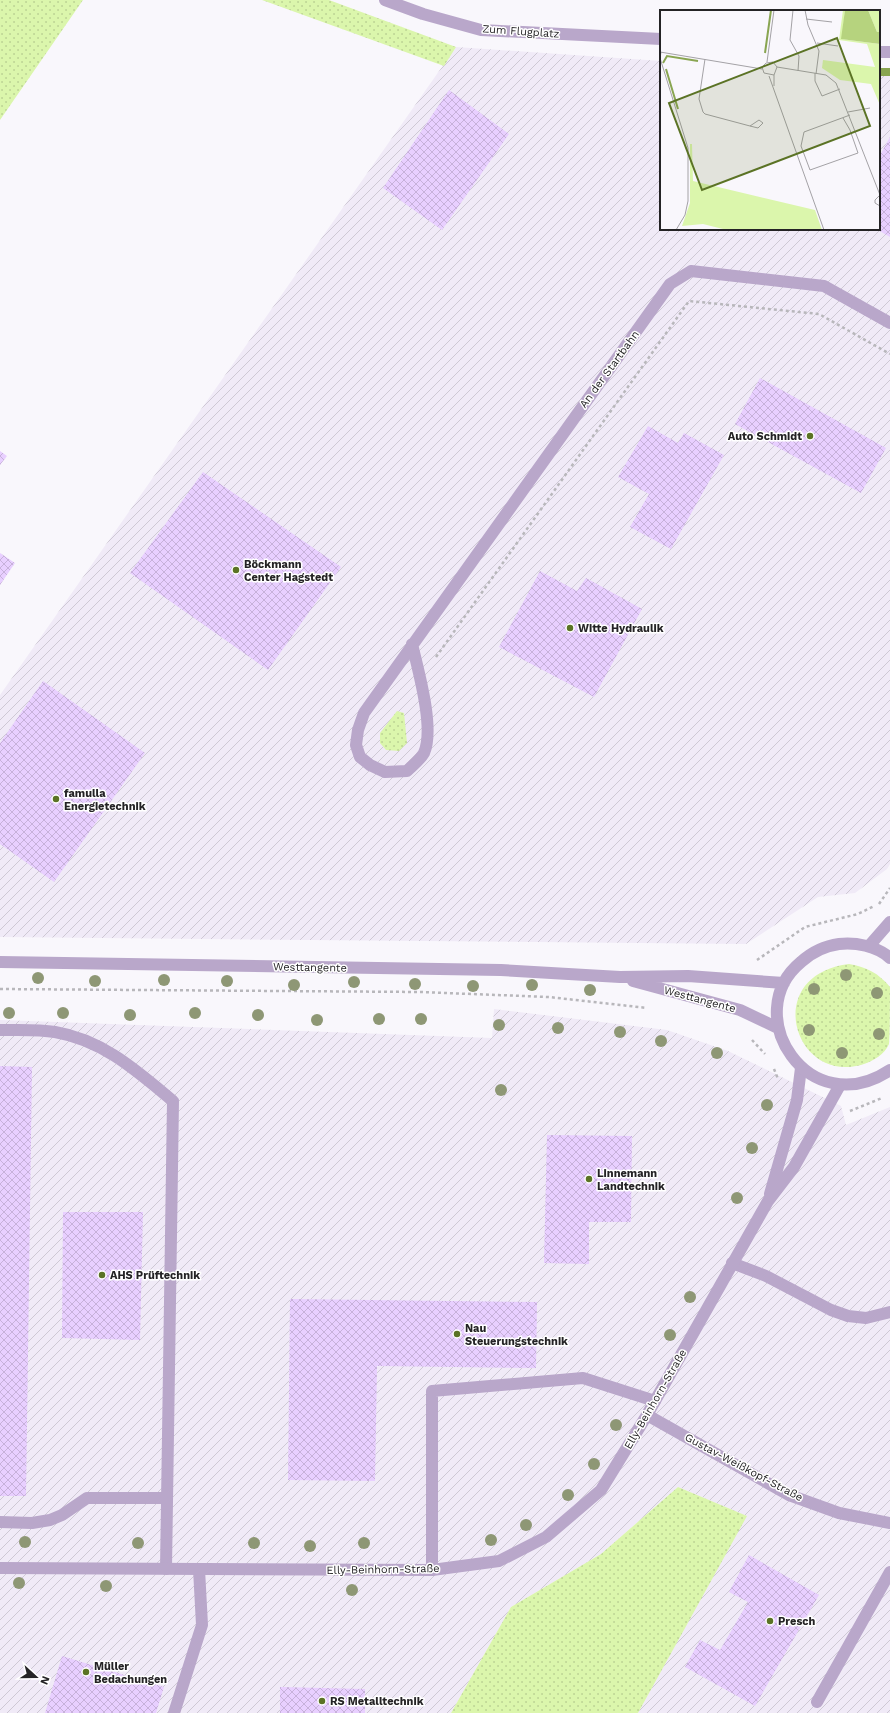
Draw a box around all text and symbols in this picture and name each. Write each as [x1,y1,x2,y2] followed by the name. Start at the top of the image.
[660,10,880,230] inset map
[482,22,560,41] street label: Zum Flugplatz
[577,328,642,411] street label: An der Startbahn
[728,430,802,443] place label: Auto Schmidt
[805,431,815,441] marker: Auto Schmidt
[244,558,333,584] place label: Böckmann Center Hagstedt
[231,565,241,575] marker: Böckmann Center Hagstedt
[578,622,664,635] place label: Witte Hydraulik
[565,623,575,633] marker: Witte Hydraulik
[64,787,146,813] place label: famulla Energietechnik
[51,794,61,804] marker: famulla Energietechnik
[273,960,347,975] street label: Westtangente
[663,984,737,1015] street label: Westtangente
[597,1167,665,1193] place label: Linnemann Landtechnik
[584,1174,594,1184] marker: Linnemann Landtechnik
[110,1269,200,1282] place label: AHS Prüftechnik
[97,1270,107,1280] marker: AHS Prüftechnik
[465,1322,568,1348] place label: Nau Steuerungstechnik
[452,1329,462,1339] marker: Nau Steuerungstechnik
[622,1347,689,1452] street label: Elly-Beinhorn-Straße
[682,1431,805,1504] street label: Gustav-Weißkopf-Straße
[326,1562,440,1577] street label: Elly-Beinhorn-Straße
[778,1615,815,1628] place label: Presch
[765,1616,775,1626] marker: Presch
[16,1657,56,1697] north arrow
[94,1660,167,1686] place label: Müller Bedachungen
[81,1667,91,1677] marker: Müller Bedachungen
[37,1674,52,1687] text: N
[330,1695,424,1708] place label: RS Metalltechnik
[317,1696,327,1706] marker: RS Metalltechnik

